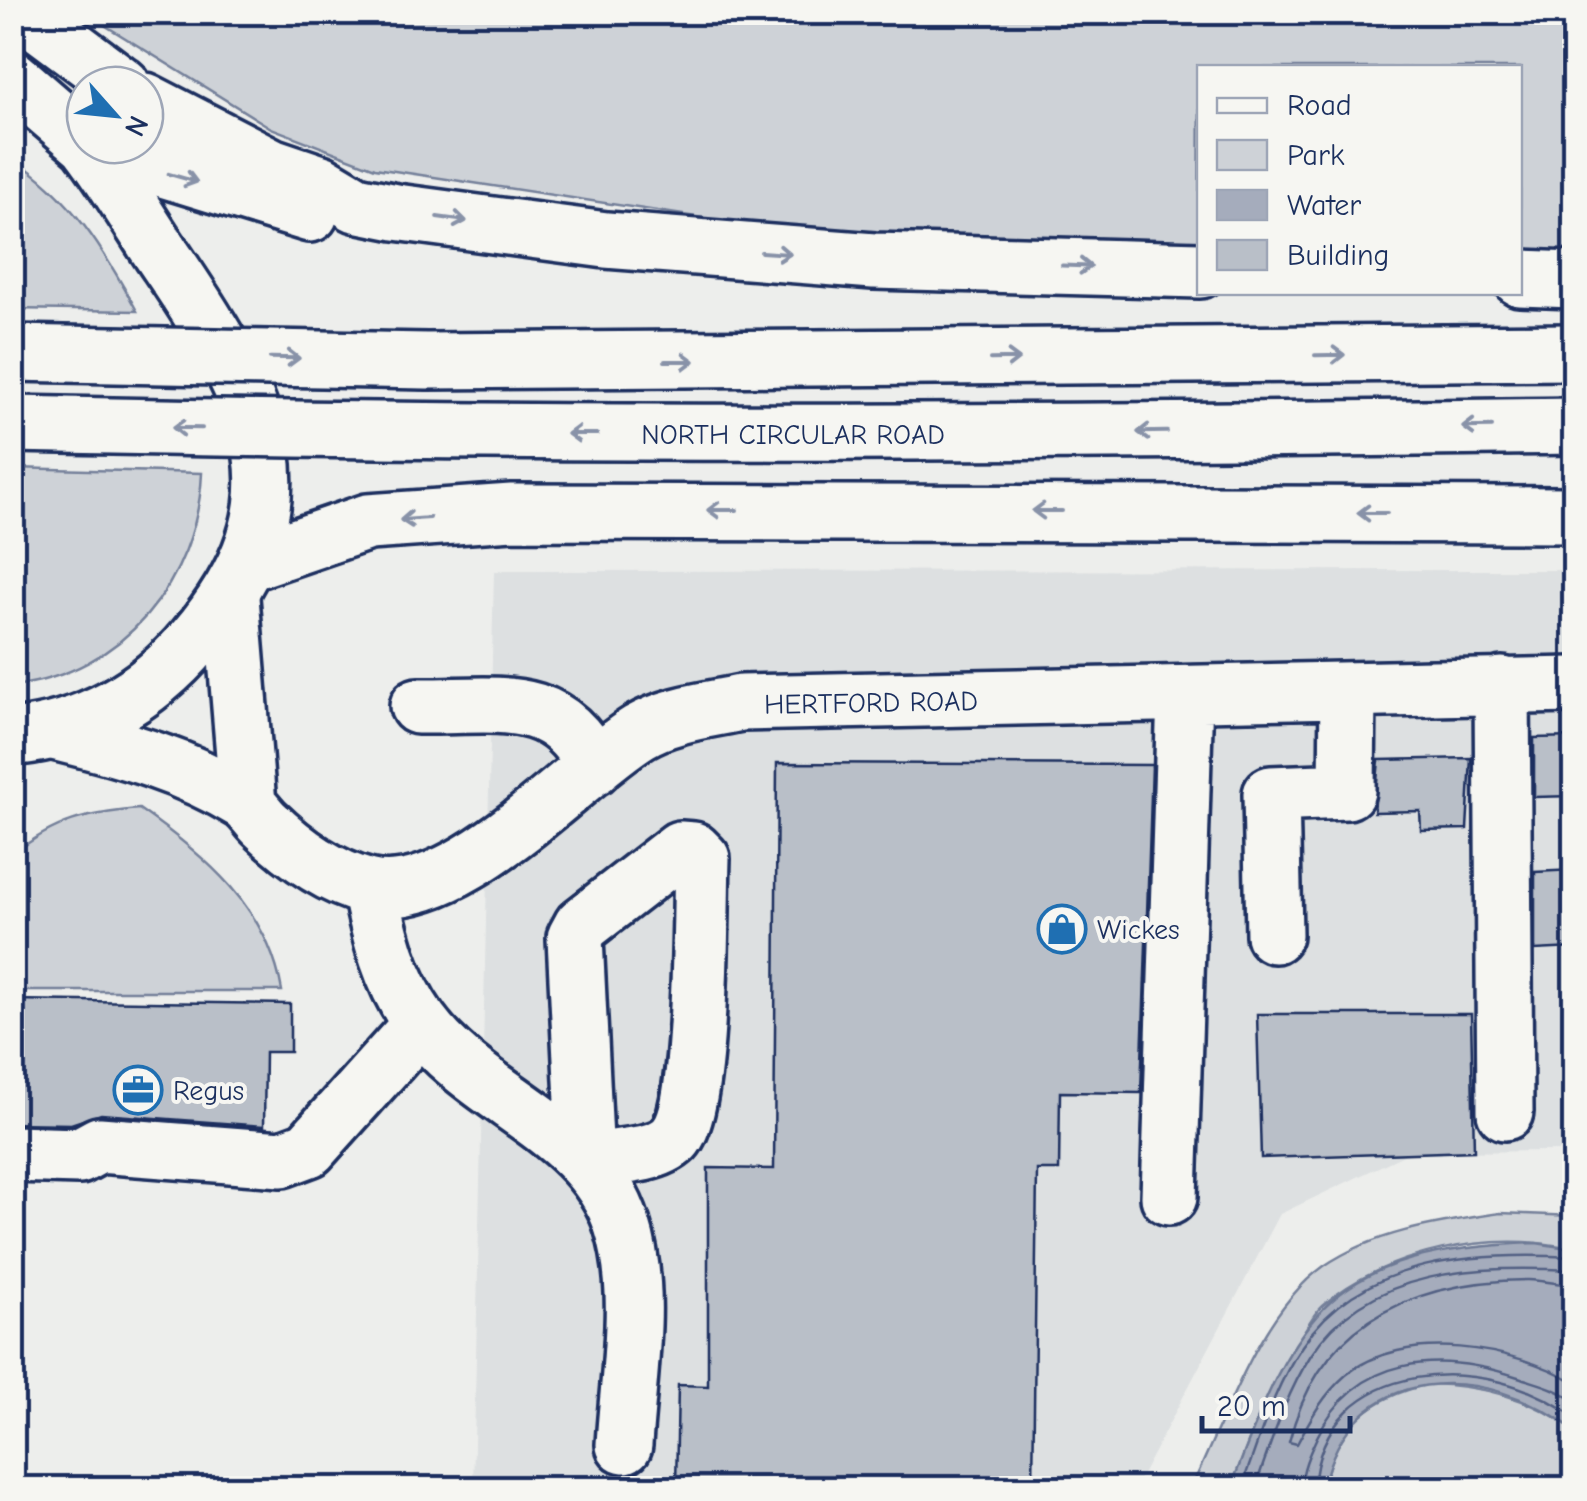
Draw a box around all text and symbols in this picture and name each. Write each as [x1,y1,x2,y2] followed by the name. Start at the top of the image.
[65,65,165,165] north arrow
[1197,65,1522,295] legend
[1287,88,1352,123] text: Road
[118,110,155,141] text: N
[1287,138,1345,173] text: Park
[167,170,198,188] one-way arrow
[1287,188,1361,223] text: Water
[436,211,468,229] one-way arrow
[1287,238,1390,273] text: Building
[759,244,791,263] one-way arrow
[1060,257,1092,276] one-way arrow
[1312,346,1345,364] one-way arrow
[268,348,300,368] one-way arrow
[988,350,1020,368] one-way arrow
[662,352,695,370] one-way arrow
[172,418,204,438] one-way arrow
[1462,418,1494,436] one-way arrow
[641,419,945,451] street label: NORTH CIRCULAR ROAD
[1137,422,1169,441] one-way arrow
[567,424,600,444] one-way arrow
[707,500,740,520] one-way arrow
[1032,502,1064,520] one-way arrow
[1357,504,1390,522] one-way arrow
[399,509,432,528] one-way arrow
[764,685,978,721] street label: HERTFORD ROAD
[1036,903,1088,955] shop icon: Wickes
[1097,914,1180,946] place label: Wickes
[112,1064,164,1116] office icon: Regus
[173,1075,244,1107] place label: Regus
[1202,1371,1350,1433] scale bar
[1217,1389,1286,1424] text: 20 m

